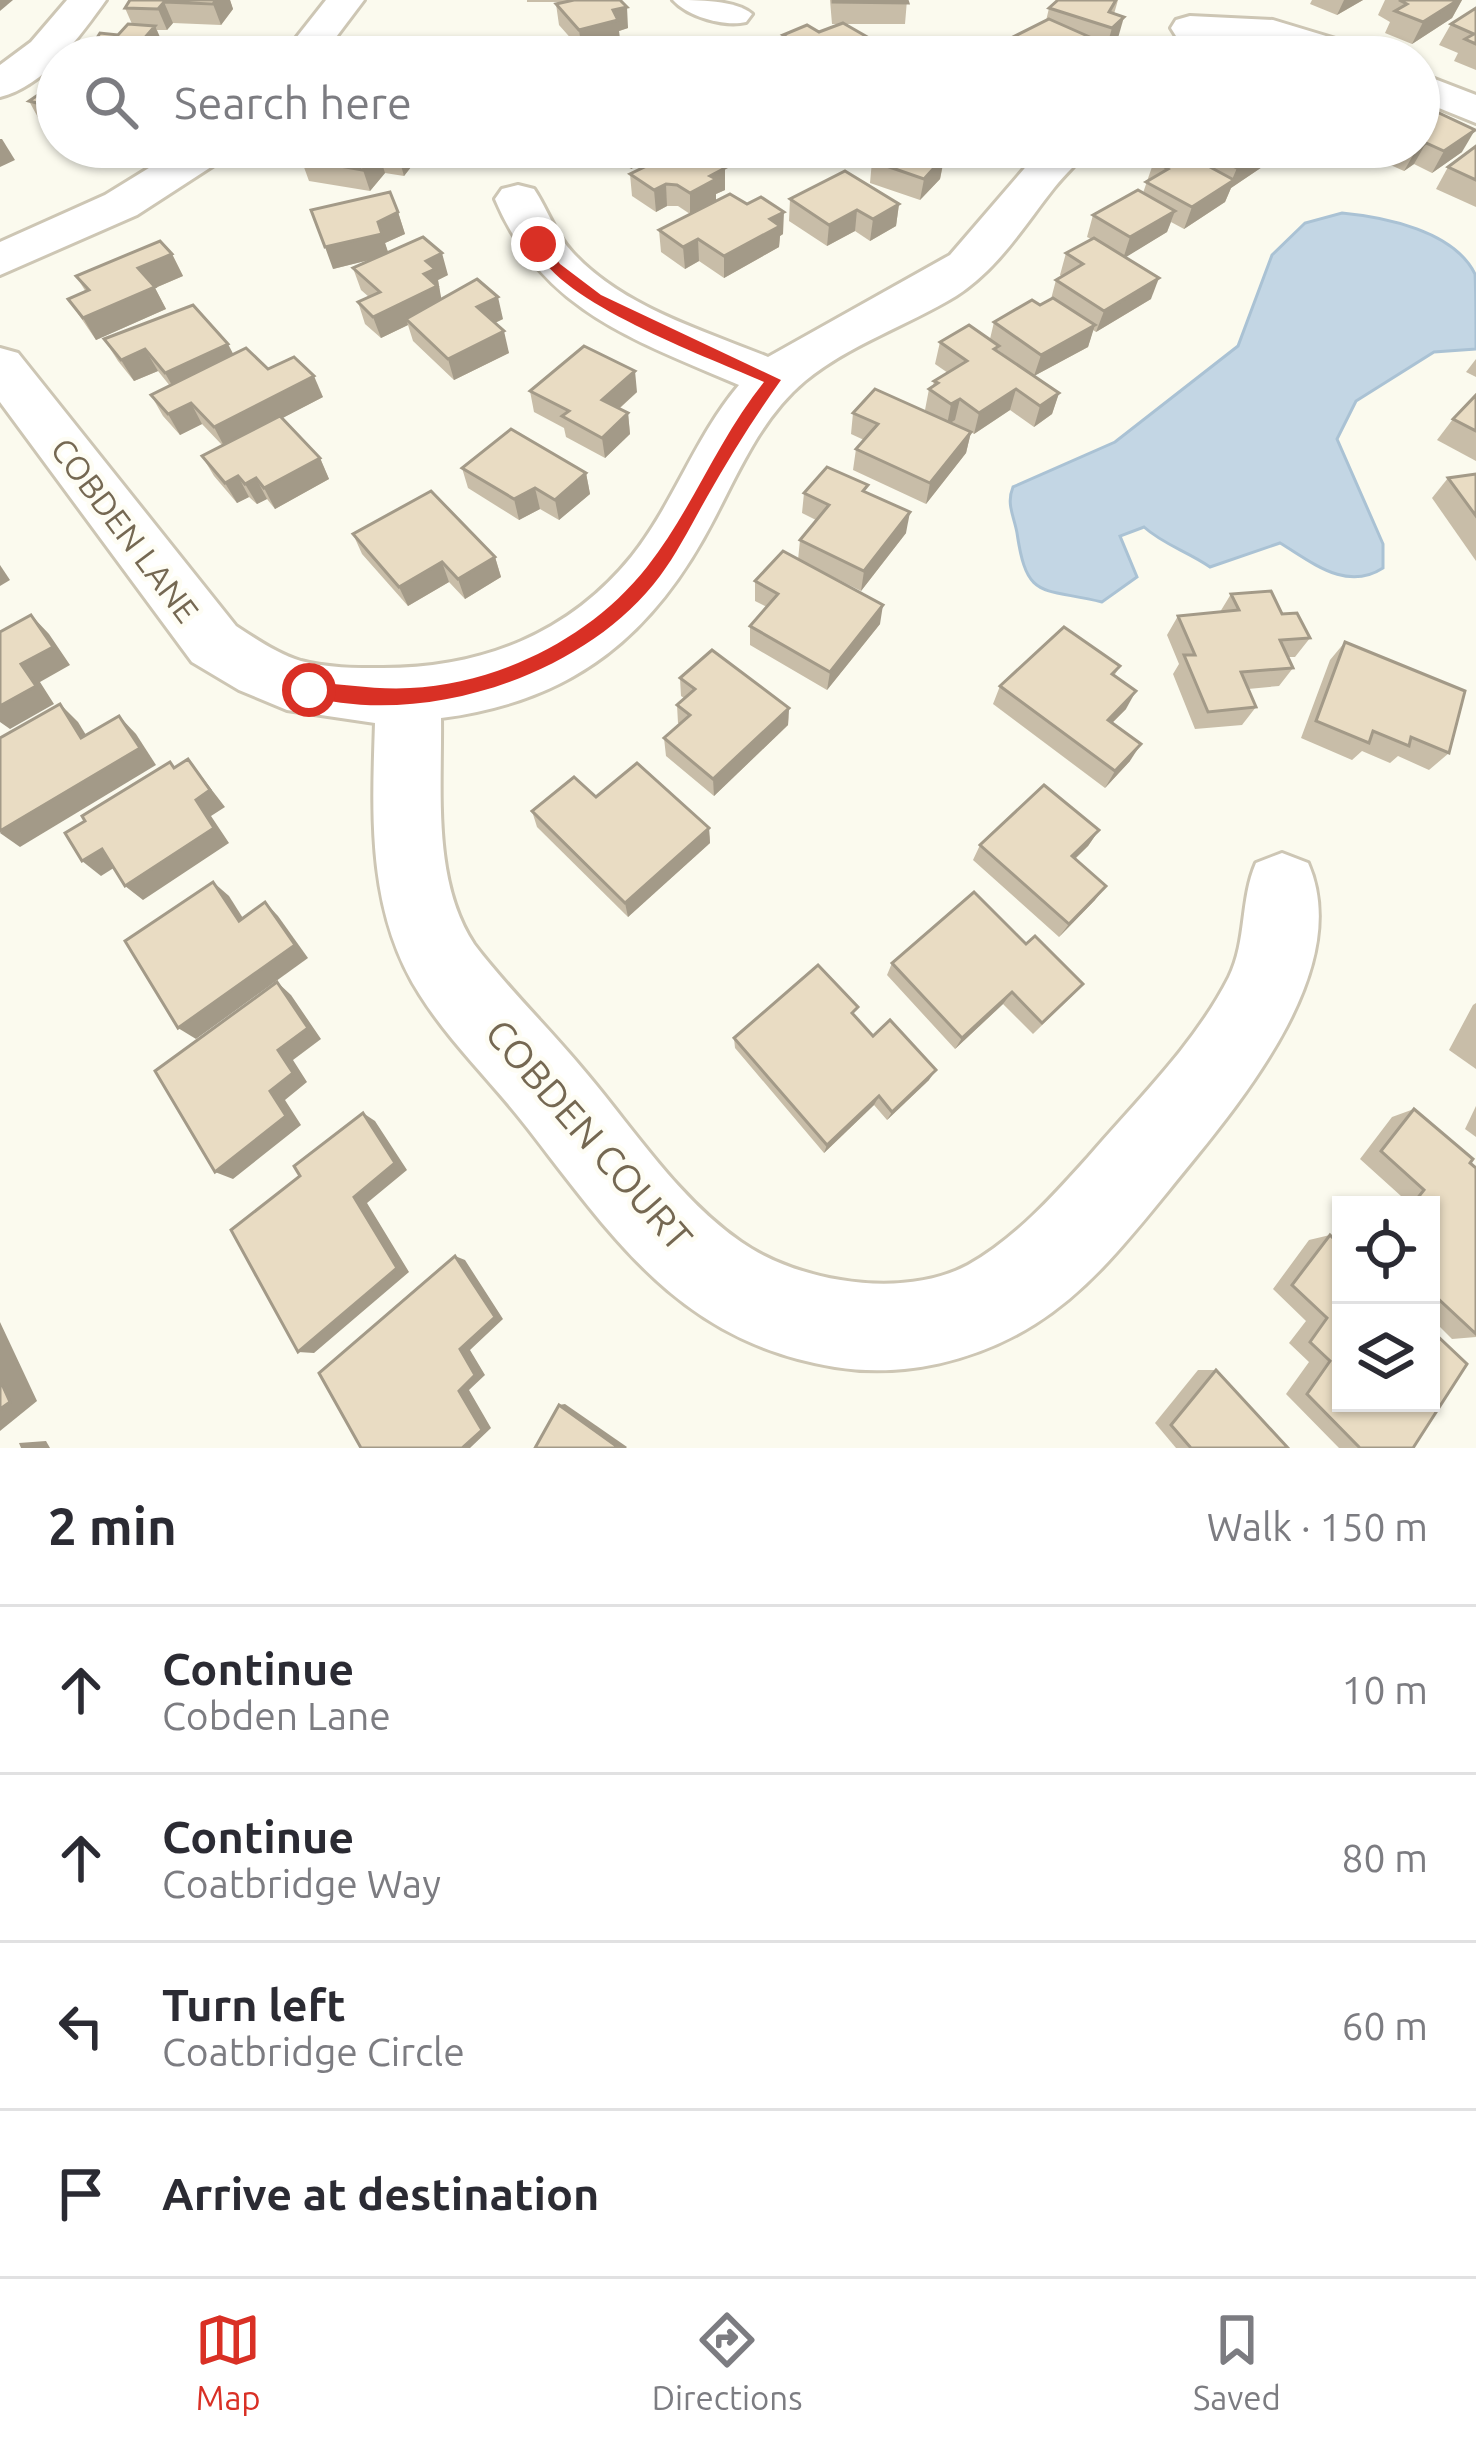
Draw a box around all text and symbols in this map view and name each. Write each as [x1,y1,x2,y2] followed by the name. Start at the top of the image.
[36,36,1440,168] search box
[78,69,144,135] icon: search
[174,77,412,128] text: Search here
[511,217,565,271] route end
[44,430,207,629] street label: COBDEN LANE
[282,663,336,717] route start
[478,1011,701,1259] street label: COBDEN COURT
[1332,1196,1440,1412] map controls
[1332,1196,1440,1304] button: locate
[1332,1304,1440,1412] button: layers
[48,1497,177,1555] text: 2 min
[1207,1505,1428,1548] text: Walk · 150 m
[162,1643,354,1694] text: Continue
[48,1657,114,1723] icon: ahead
[1341,1668,1428,1711] text: 10 m
[162,1694,391,1737] text: Cobden Lane
[162,1811,354,1862] text: Continue
[48,1825,114,1891] icon: ahead
[1341,1836,1428,1879] text: 80 m
[162,1862,441,1905] text: Coatbridge Way
[162,1979,346,2030] text: Turn left
[48,1993,114,2059] icon: left
[1341,2004,1428,2047] text: 60 m
[162,2030,465,2073] text: Coatbridge Circle
[48,2161,114,2227] icon: arrive
[162,2168,599,2219] text: Arrive at destination
[195,2307,261,2416] tab: Map
[652,2307,802,2416] tab: Directions
[1193,2307,1281,2416] tab: Saved

